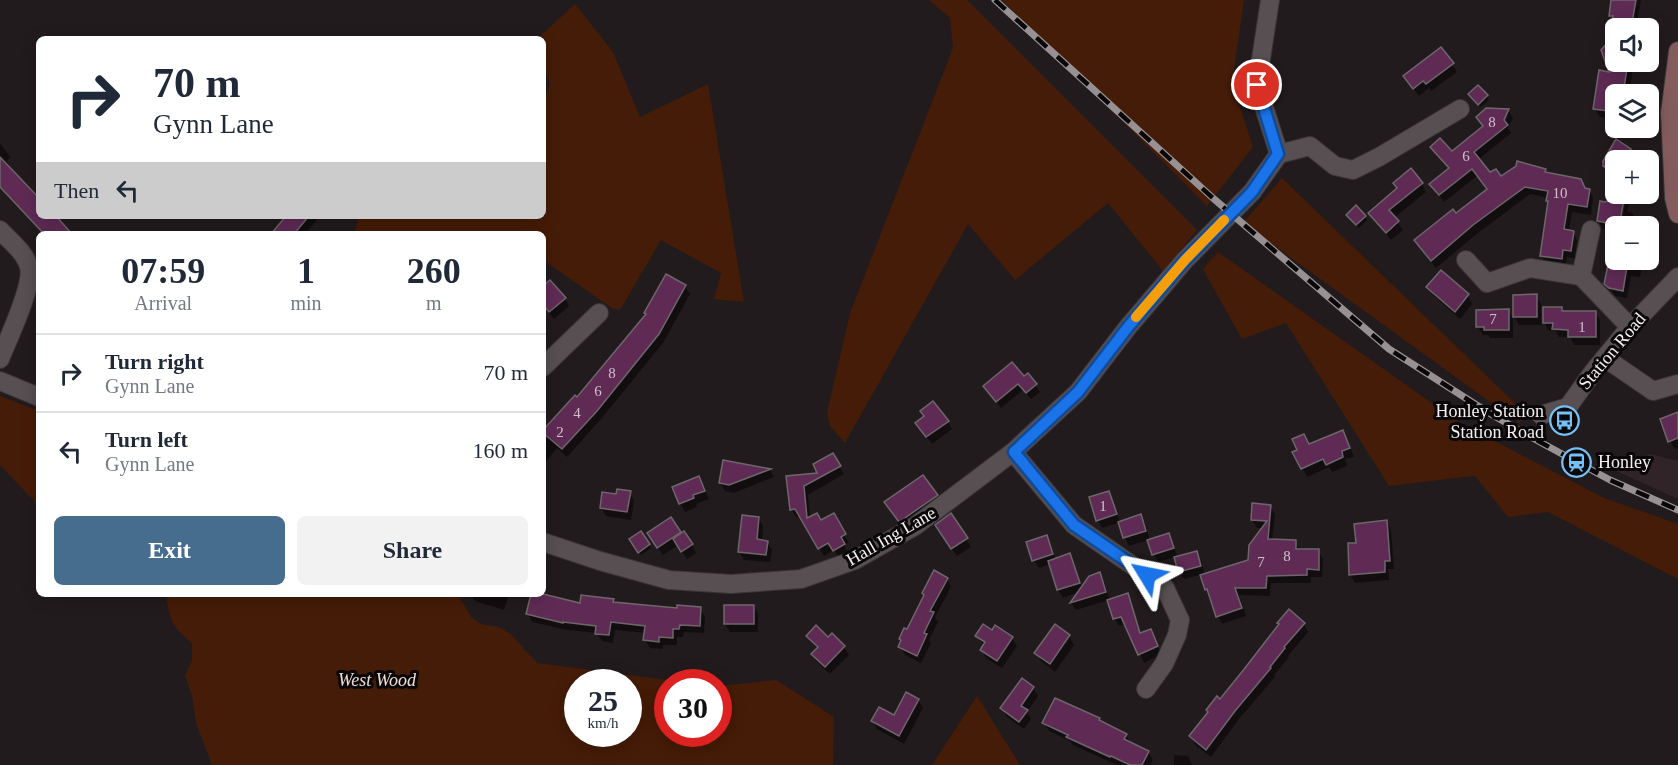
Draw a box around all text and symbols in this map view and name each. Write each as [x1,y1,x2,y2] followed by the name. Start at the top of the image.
[1605,18,1659,270] map controls
[1605,18,1659,72] button: sound
[1231,59,1282,110] pin
[54,60,132,138] icon: right
[153,60,241,106] text: 70 m
[1240,68,1273,101] icon: arrive
[1605,84,1659,138] button: layers
[153,109,274,139] text: Gynn Lane
[1488,114,1496,130] house number: 8
[1462,148,1470,164] house number: 6
[1605,150,1659,204] button: +
[111,174,144,207] icon: left
[54,178,99,203] text: Then
[1553,185,1568,201] house number: 10
[1605,216,1659,270] button: −
[121,251,205,291] text: 07:59
[297,251,315,291] text: 1
[407,251,461,291] text: 260
[134,292,192,314] text: Arrival
[290,292,322,314] text: min
[426,292,442,314] text: m
[1574,309,1650,393] street label: Station Road
[1489,311,1497,327] house number: 7
[1578,319,1586,335] house number: 1
[105,349,204,374] text: Turn right
[54,357,87,390] icon: right
[483,360,528,385] text: 70 m
[608,365,616,381] house number: 8
[105,375,194,397] text: Gynn Lane
[594,383,602,399] house number: 6
[1436,401,1544,442] place label: Honley Station Station Road
[573,405,581,421] house number: 4
[1549,405,1581,437] bus stop icon: Honley Station Station Road
[556,424,564,440] house number: 2
[105,427,188,452] text: Turn left
[54,435,87,468] icon: left
[472,438,528,463] text: 160 m
[1561,446,1593,478] station icon: Honley
[1598,452,1651,472] place label: Honley
[105,453,194,475] text: Gynn Lane
[1099,498,1107,514] house number: 1
[843,502,939,570] street label: Hall Ing Lane
[54,516,285,585] button: Exit
[297,516,528,585] button: Share
[1115,543,1179,607] position arrow
[1283,548,1291,564] house number: 8
[1257,554,1265,570] house number: 7
[654,669,732,747] speed limit sign: 30
[338,670,417,690] park label: West Wood
[588,684,618,717] text: 25
[588,715,618,731] text: km/h

